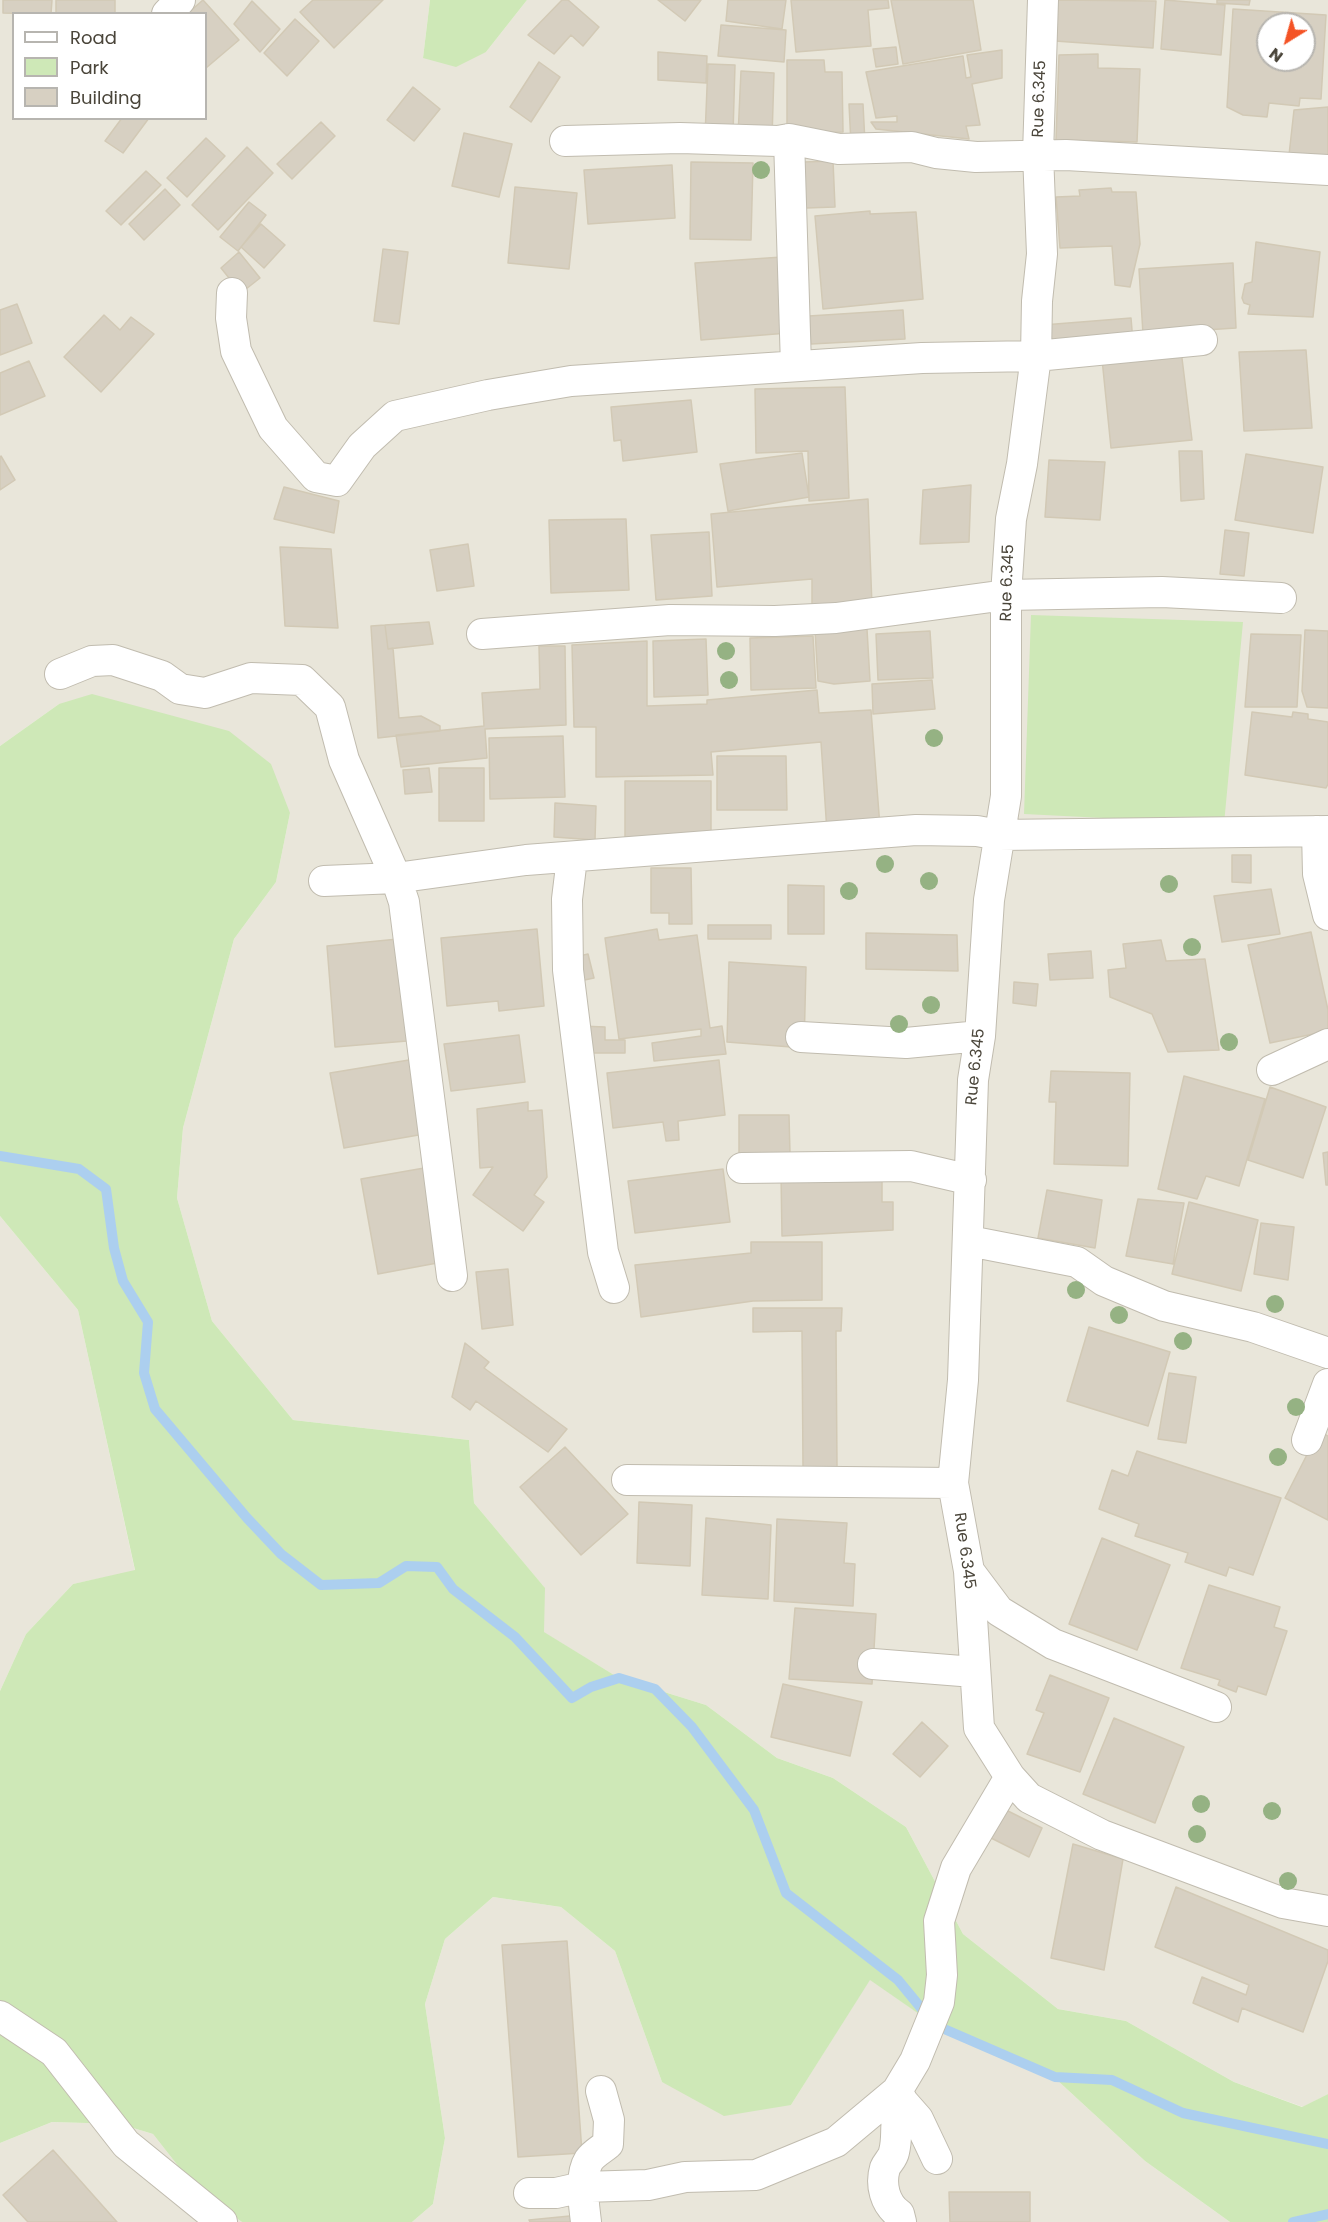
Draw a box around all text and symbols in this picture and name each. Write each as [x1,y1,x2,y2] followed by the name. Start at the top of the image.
[12,12,207,120] legend
[1256,12,1316,72] north arrow
[70,25,117,50] text: Road
[1264,42,1288,68] text: N
[70,55,109,80] text: Park
[1029,60,1051,138] street label: Rue 6.345
[70,85,142,110] text: Building
[997,544,1019,622] street label: Rue 6.345
[962,1028,990,1106] street label: Rue 6.345
[949,1511,979,1591] street label: Rue 6.345

